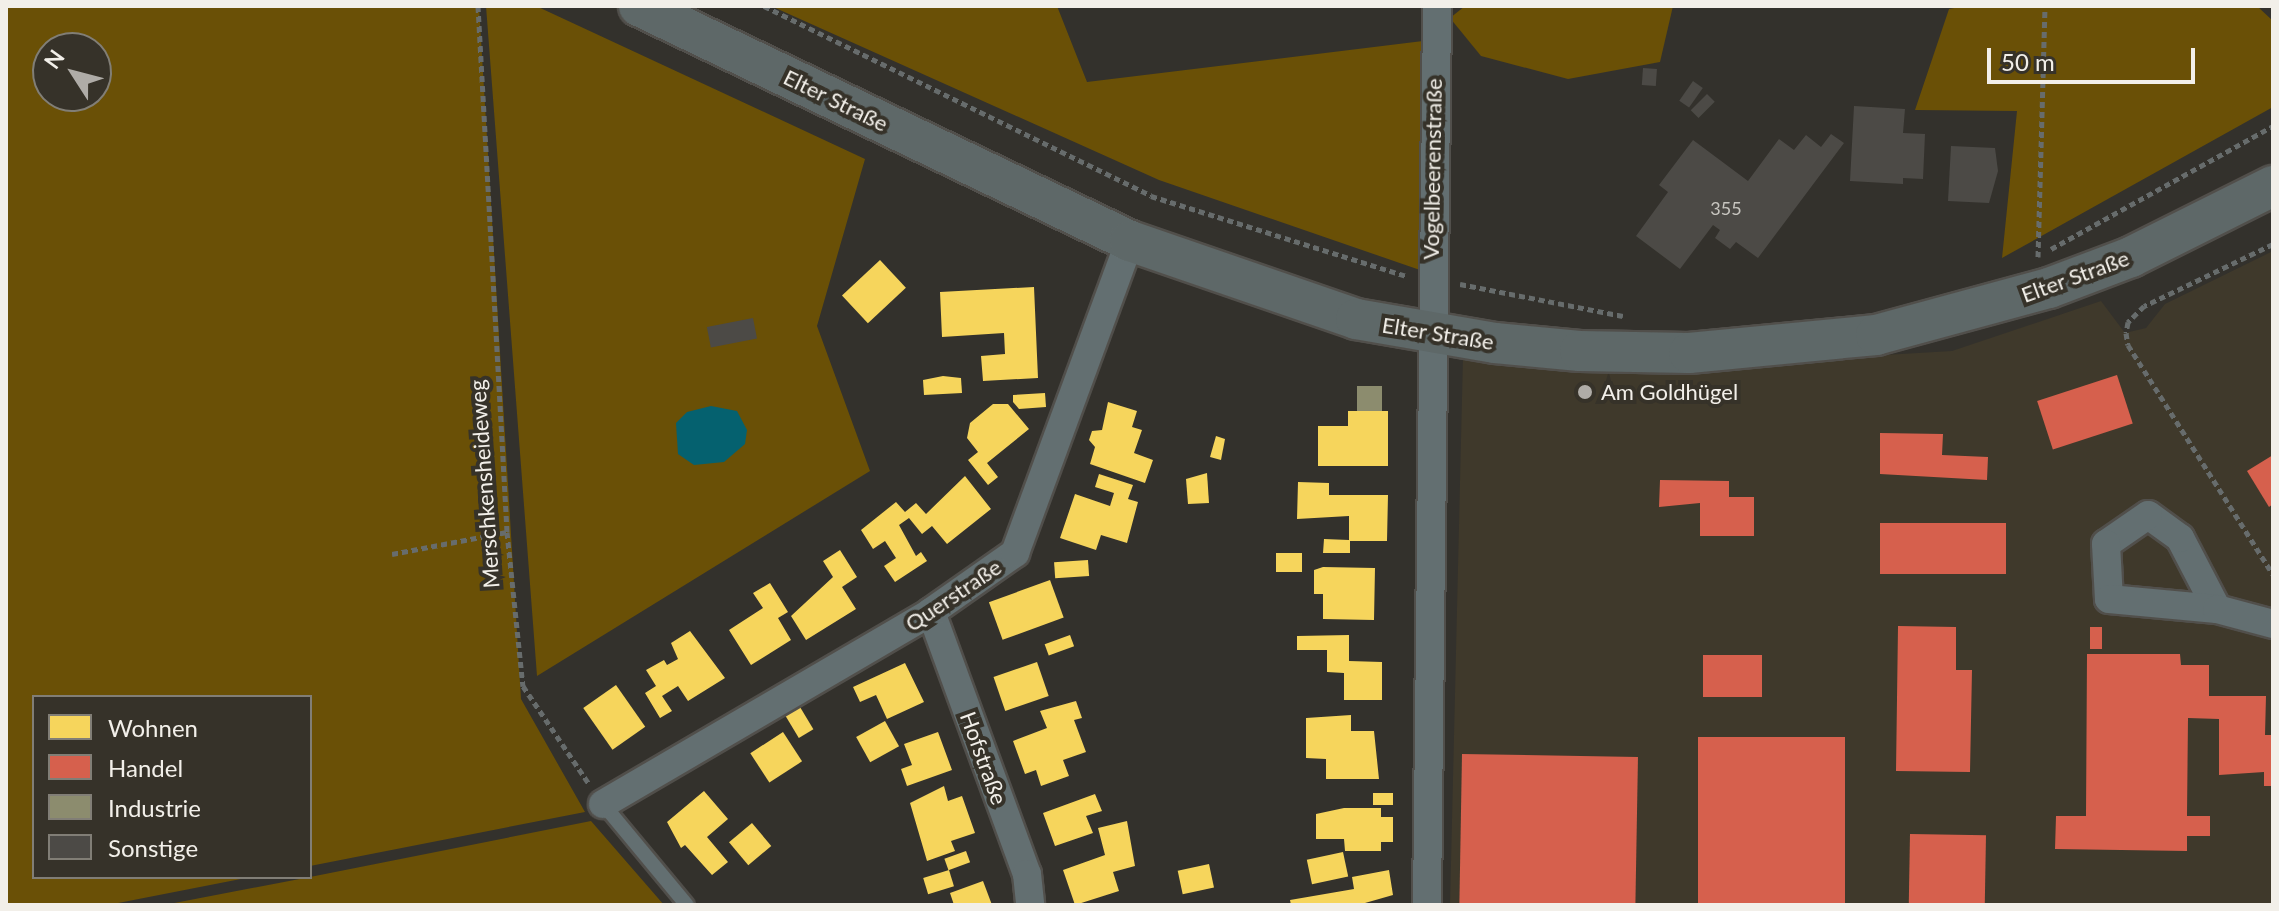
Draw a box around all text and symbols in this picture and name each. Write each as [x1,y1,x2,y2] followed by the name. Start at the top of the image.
[32,32,112,112] north arrow
[1991,32,2199,82] scale bar
[38,44,70,74] text: N
[2001,47,2055,76] text: 50 m
[779,63,893,137] street label: Elter Straße
[1417,78,1447,260] street label: Vogelbeerenstraße
[1710,197,1742,219] house number: 355
[2017,244,2133,308] street label: Elter Straße
[1380,311,1496,355] street label: Elter Straße
[464,379,504,589] street label: Merschkensheideweg
[1601,379,1738,405] place label: Am Goldhügel
[1576,383,1594,401] marker: Am Goldhügel
[900,553,1006,637] street label: Querstraße
[32,695,312,879] legend
[955,708,1013,808] street label: Hofstraße
[108,713,198,742] text: Wohnen
[108,753,183,782] text: Handel
[108,793,201,822] text: Industrie
[108,833,198,862] text: Sonstige

